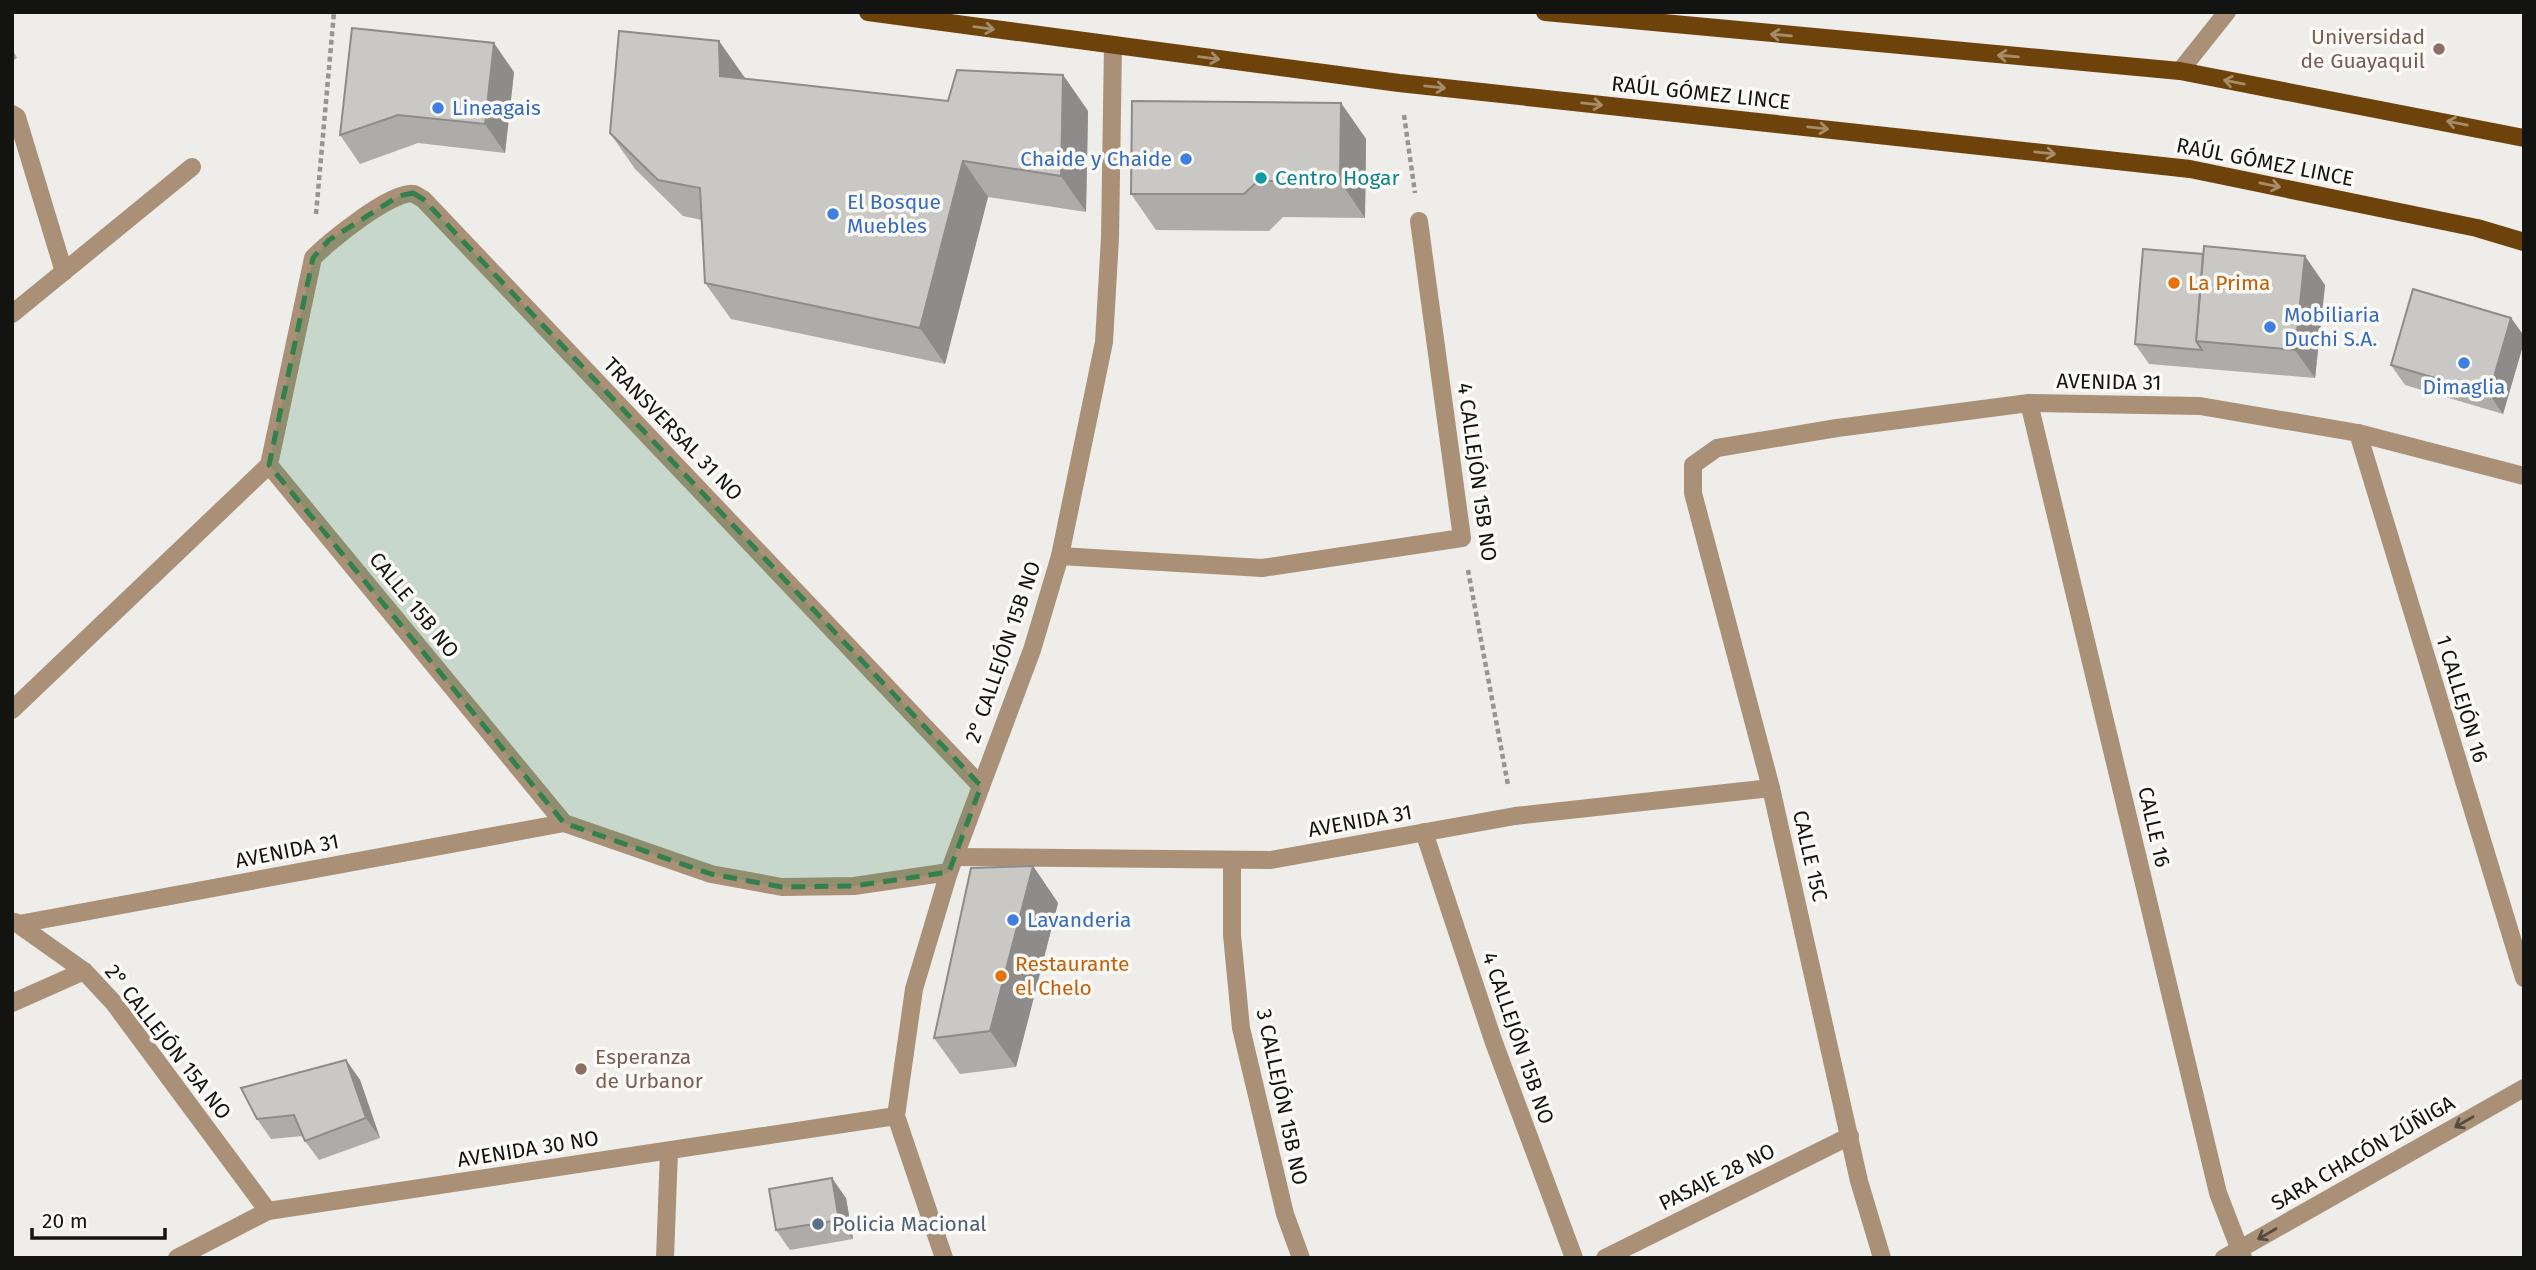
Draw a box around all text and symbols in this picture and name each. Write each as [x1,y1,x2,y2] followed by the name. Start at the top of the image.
[972,22,995,35] one-way arrow
[2301,24,2425,74] place label: Universidad de Guayaquil
[1770,28,1793,41] one-way arrow
[2431,41,2447,57] marker: Universidad de Guayaquil
[1997,49,2020,62] one-way arrow
[1198,52,1220,65] one-way arrow
[1610,71,1792,115] street label: RAÚL GÓMEZ LINCE
[2223,74,2246,88] one-way arrow
[1423,81,1446,94] one-way arrow
[452,95,541,121] place label: Lineagais
[1580,98,1603,111] one-way arrow
[430,100,446,116] marker: Lineagais
[2446,116,2469,130] one-way arrow
[1807,122,1829,135] one-way arrow
[2174,132,2356,192] street label: RAÚL GÓMEZ LINCE
[1020,146,1172,172] place label: Chaide y Chaide
[2033,147,2055,160] one-way arrow
[1178,151,1194,167] marker: Chaide y Chaide
[1275,165,1400,191] place label: Centro Hogar
[1253,170,1269,186] marker: Centro Hogar
[2258,179,2281,193] one-way arrow
[847,189,941,239] place label: El Bosque Muebles
[825,206,841,222] marker: El Bosque Muebles
[2188,270,2270,296] place label: La Prima
[2166,275,2182,291] marker: La Prima
[2284,302,2380,352] place label: Mobiliaria Duchi S.A.
[2262,319,2278,335] marker: Mobiliaria Duchi S.A.
[598,352,748,506] street label: TRANSVERSAL 31 NO
[2456,355,2472,371] marker: Dimaglia
[2056,368,2162,396] street label: AVENIDA 31
[2422,374,2506,400] place label: Dimaglia
[1452,381,1502,563] street label: 4 CALLEJÓN 15B NO
[364,547,464,663] street label: CALLE 15B NO
[960,558,1046,746] street label: 2° CALLEJÓN 15B NO
[2430,632,2494,766] street label: 1 CALLEJÓN 16
[2132,784,2176,870] street label: CALLE 16
[1306,799,1414,843] street label: AVENIDA 31
[1787,808,1833,904] street label: CALLE 15C
[233,828,341,874] street label: AVENIDA 31
[1027,907,1132,933] place label: Lavanderia
[1005,912,1021,928] marker: Lavanderia
[1476,949,1560,1127] street label: 4 CALLEJÓN 15B NO
[1015,951,1130,1001] place label: Restaurante el Chelo
[99,959,237,1125] street label: 2° CALLEJÓN 15A NO
[993,968,1009,984] marker: Restaurante el Chelo
[1251,1006,1313,1188] street label: 3 CALLEJÓN 15B NO
[595,1044,703,1094] place label: Esperanza de Urbanor
[573,1061,589,1077] marker: Esperanza de Urbanor
[2267,1090,2459,1216] street label: SARA CHACÓN ZÚÑIGA
[2455,1115,2475,1129] one-way arrow
[455,1125,601,1173] street label: AVENIDA 30 NO
[1655,1138,1779,1216] street label: PASAJE 28 NO
[32,1196,164,1240] scale bar
[42,1208,88,1234] text: 20 m
[832,1211,987,1237] place label: Policia Macional
[810,1216,826,1232] marker: Policia Macional
[2257,1228,2278,1241] one-way arrow

